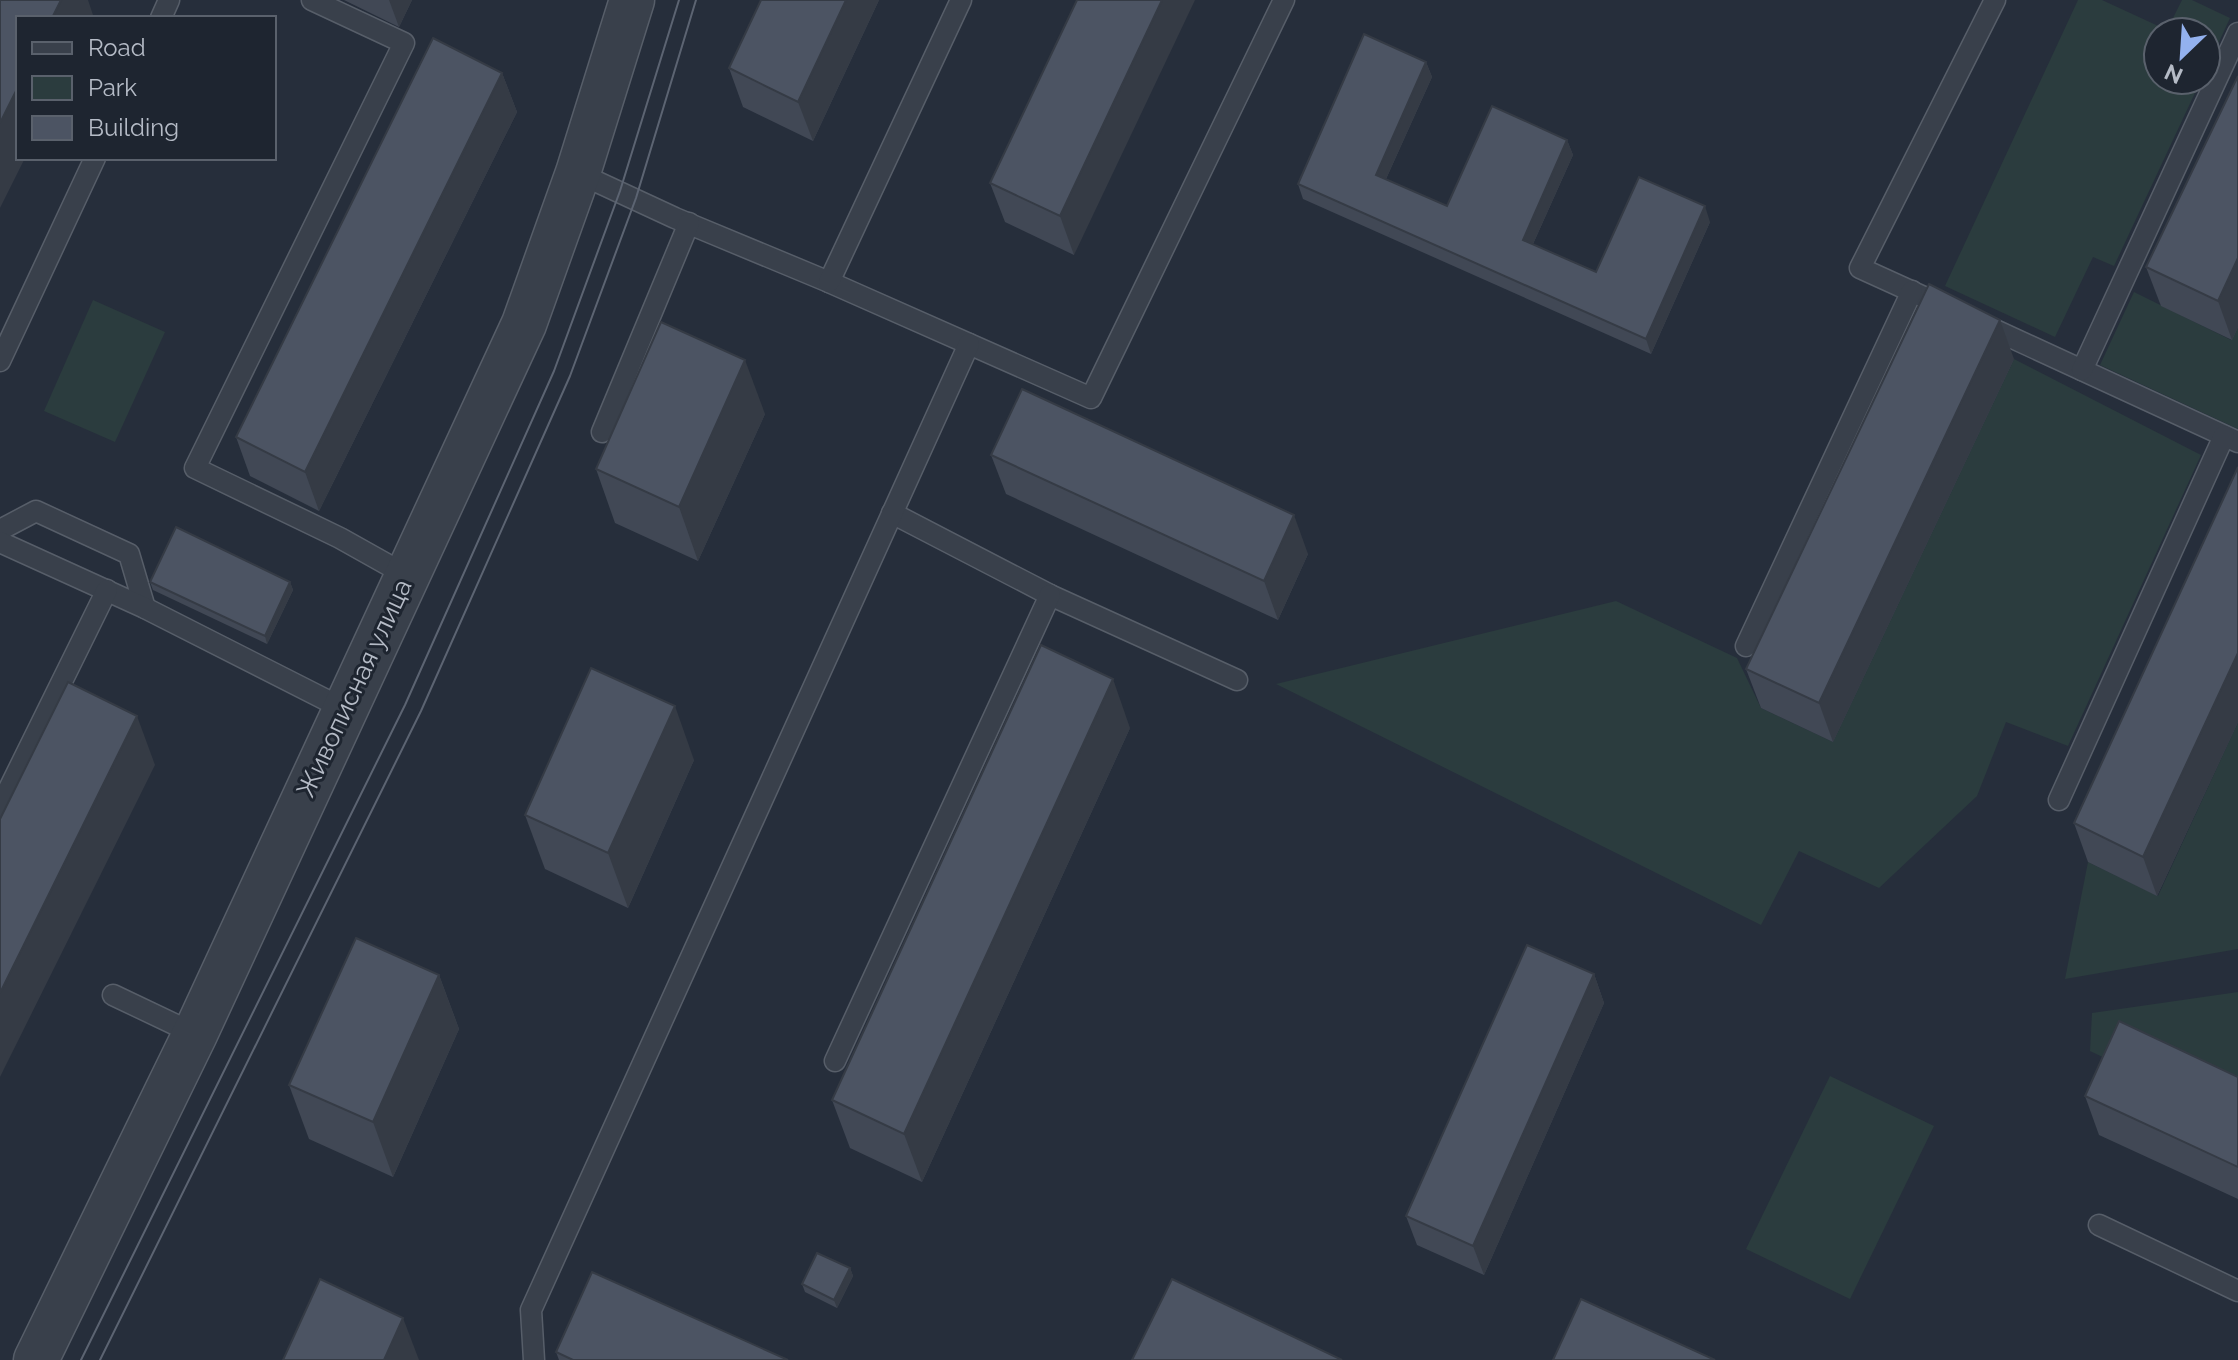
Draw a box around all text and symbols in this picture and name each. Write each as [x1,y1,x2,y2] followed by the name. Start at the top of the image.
[16,16,276,160] legend
[2142,16,2222,96] north arrow
[88,33,146,62] text: Road
[2160,59,2187,89] text: N
[88,73,137,102] text: Park
[88,113,179,142] text: Building
[290,574,418,802] street label: Живописная улица

